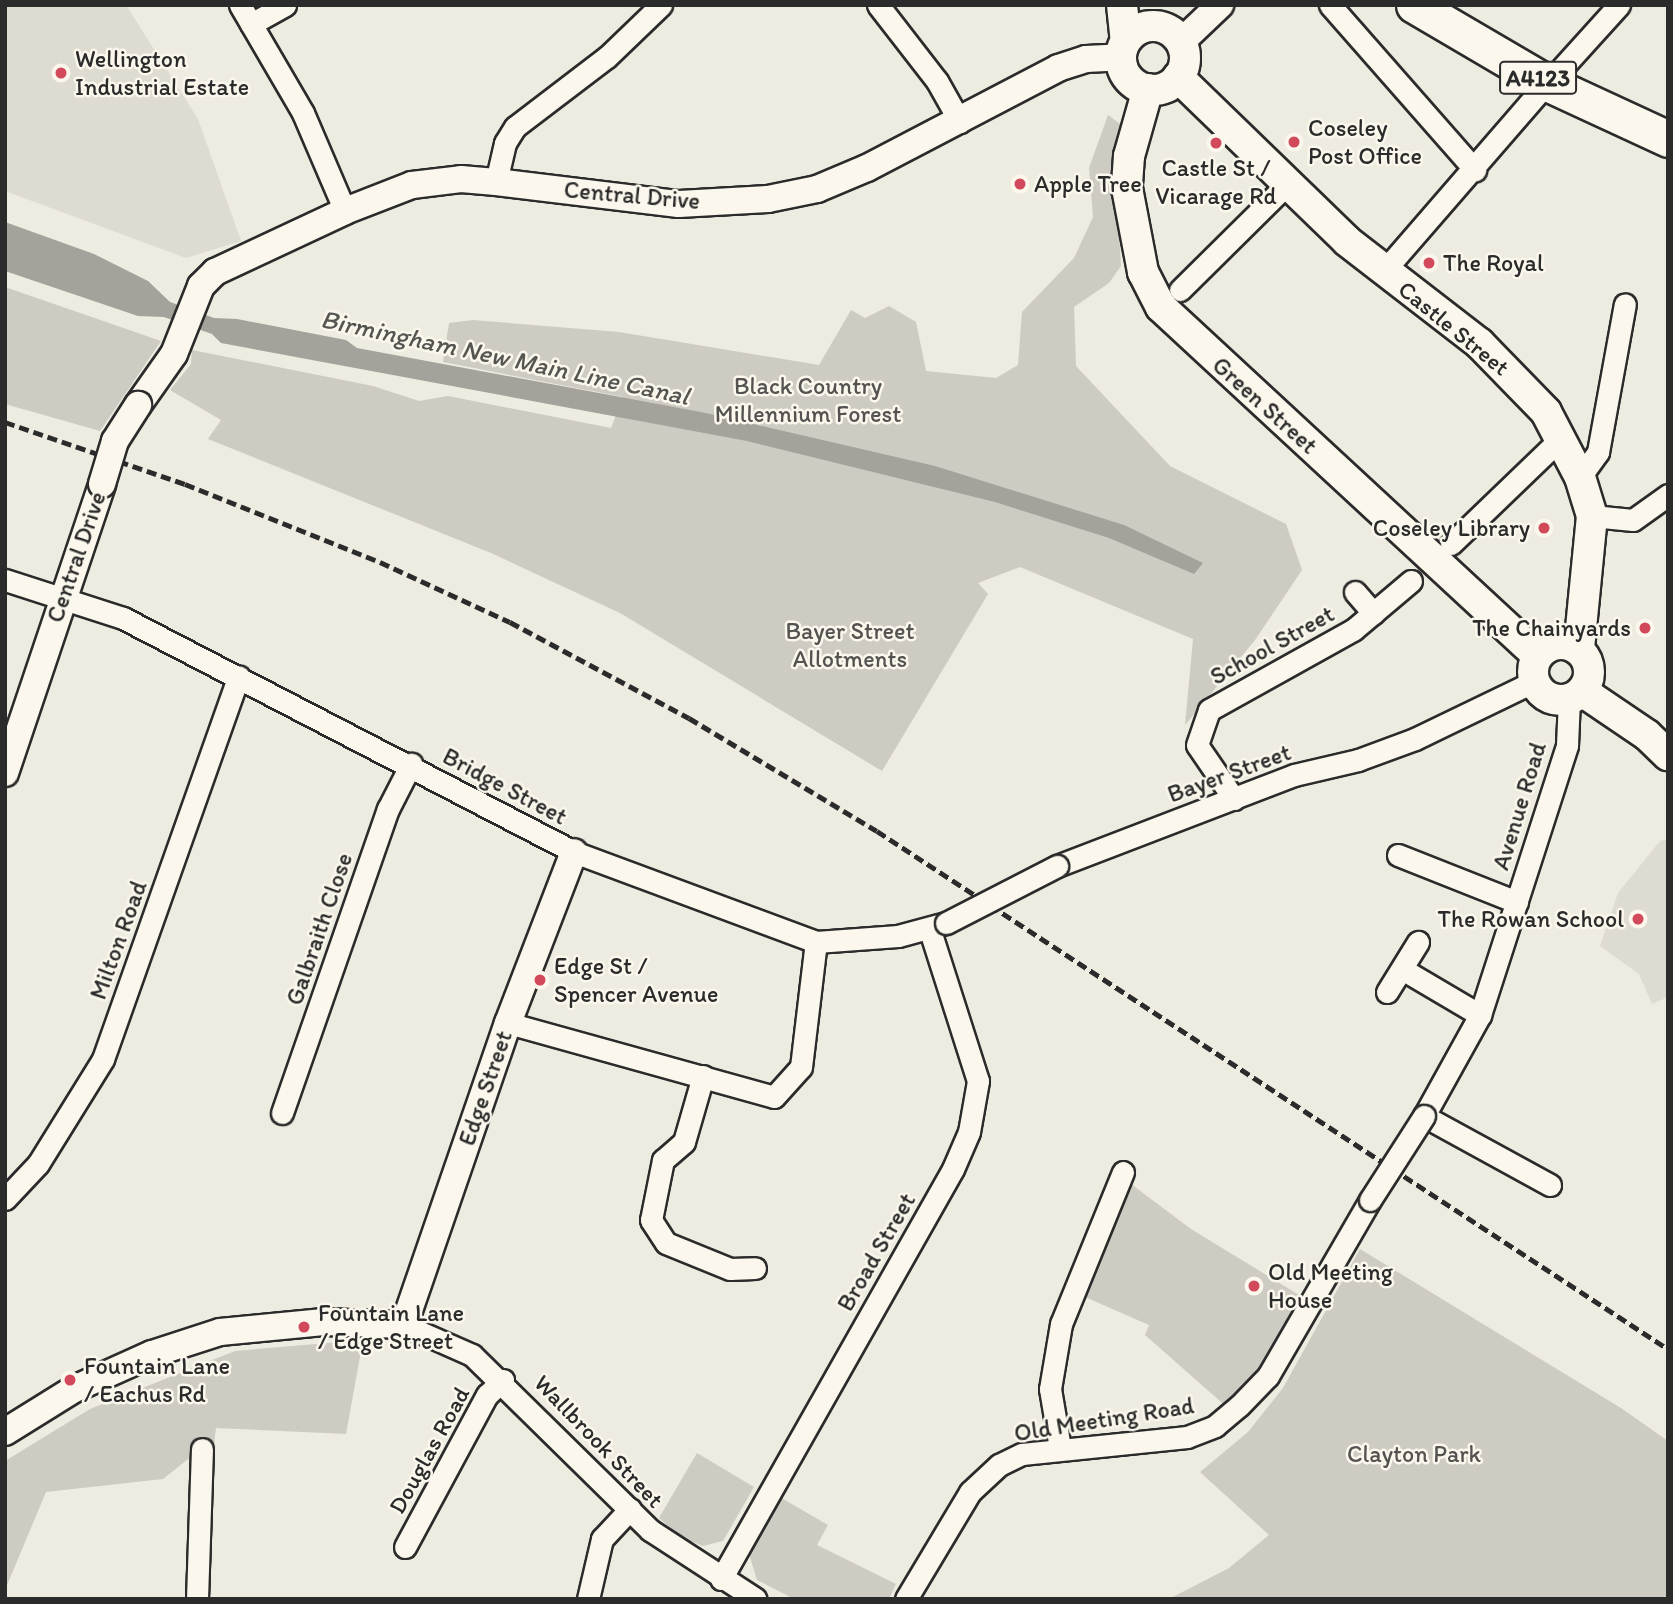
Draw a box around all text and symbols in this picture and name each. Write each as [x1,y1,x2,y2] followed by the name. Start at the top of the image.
[75,45,249,101] place label: Wellington Industrial Estate
[1498,58,1578,97] road number: A4123
[53,65,69,81] marker: Wellington Industrial Estate
[1308,114,1422,170] place label: Coseley Post Office
[1286,134,1302,150] marker: Coseley Post Office
[1208,135,1224,151] marker: Castle St / Vicarage Rd
[1155,154,1277,210] place label: Castle St / Vicarage Rd
[1034,170,1142,198] place label: Apple Tree
[562,175,702,215] street label: Central Drive
[1012,176,1028,192] marker: Apple Tree
[1443,249,1543,277] place label: The Royal
[1421,255,1437,271] marker: The Royal
[1393,274,1515,382] street label: Castle Street
[318,304,692,412] water label: Birmingham New Main Line Canal
[1207,351,1323,459] street label: Green Street
[715,372,901,428] park label: Black Country Millennium Forest
[40,488,112,626] street label: Central Drive
[1373,514,1530,542] place label: Coseley Library
[1536,520,1552,536] marker: Coseley Library
[1205,599,1339,691] street label: School Street
[1471,614,1631,642] place label: The Chainyards
[786,617,914,673] park label: Bayer Street Allotments
[1637,620,1653,636] marker: The Chainyards
[1164,738,1294,808] street label: Bayer Street
[1486,739,1552,873] street label: Avenue Road
[438,741,572,831] street label: Bridge Street
[279,849,359,1009] street label: Galbraith Close
[83,877,153,1003] street label: Milton Road
[1440,905,1624,933] place label: The Rowan School
[1630,911,1646,927] marker: The Rowan School
[554,952,717,1008] place label: Edge St / Spencer Avenue
[532,972,548,988] marker: Edge St / Spencer Avenue
[452,1027,518,1149] street label: Edge Street
[831,1188,921,1316] street label: Broad Street
[1268,1258,1392,1314] place label: Old Meeting House
[1246,1278,1262,1294] marker: Old Meeting House
[318,1299,465,1355] place label: Fountain Lane / Edge Street
[296,1319,312,1335] marker: Fountain Lane / Edge Street
[84,1352,231,1408] place label: Fountain Lane / Eachus Rd
[528,1369,670,1513] street label: Wallbrook Street
[62,1372,78,1388] marker: Fountain Lane / Eachus Rd
[382,1381,476,1519] street label: Douglas Road
[1012,1391,1196,1447] street label: Old Meeting Road
[1347,1440,1481,1468] park label: Clayton Park

